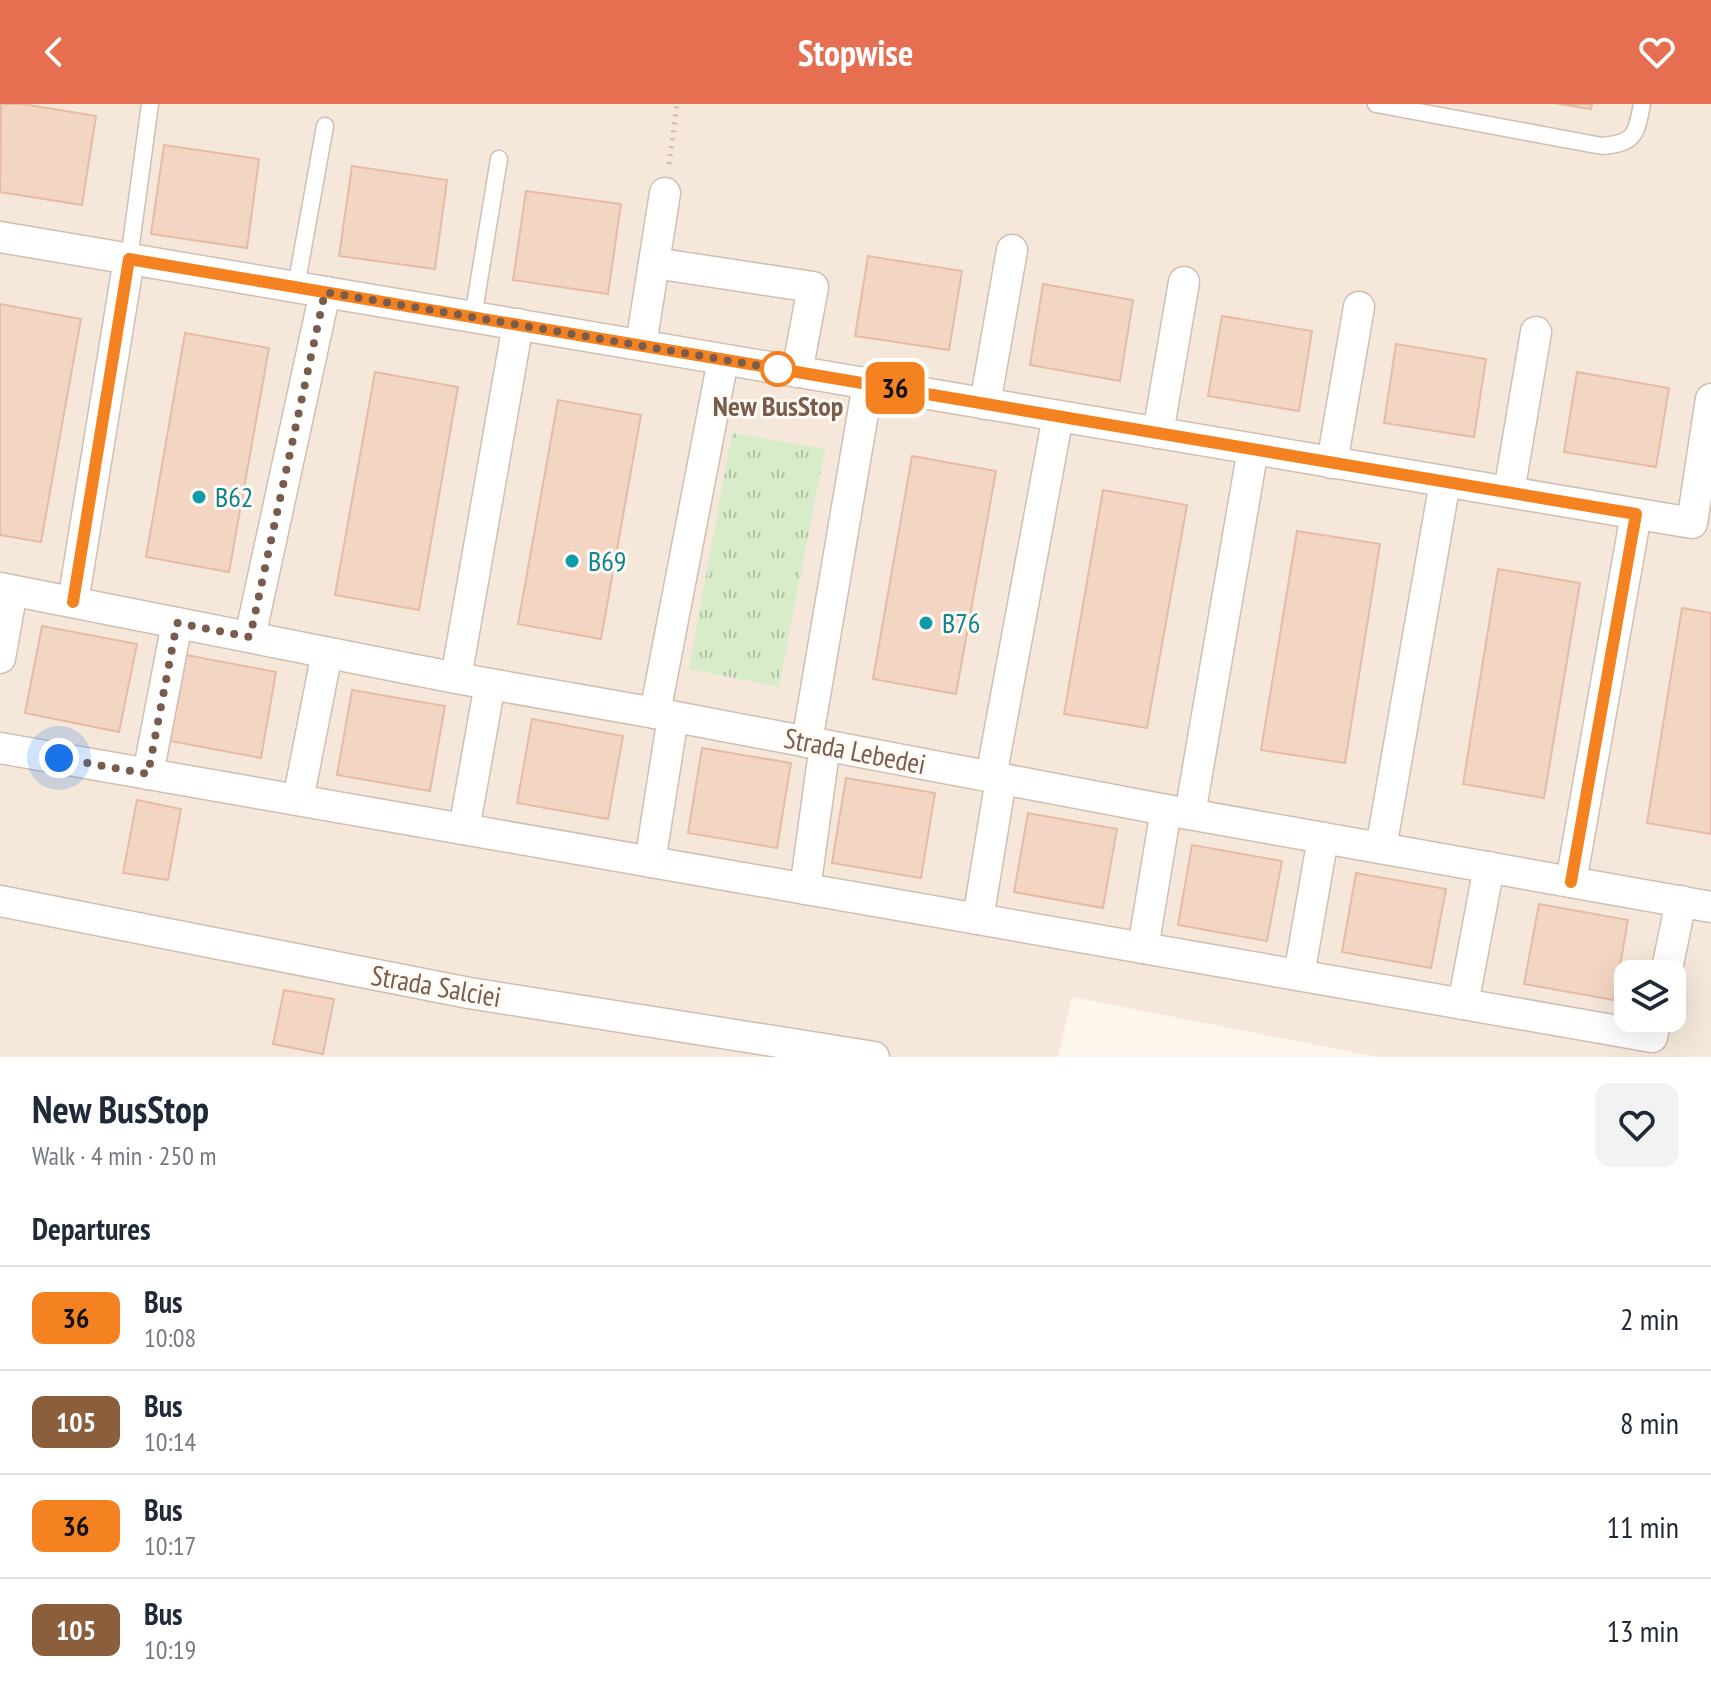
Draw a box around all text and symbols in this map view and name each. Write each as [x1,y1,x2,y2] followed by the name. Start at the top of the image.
[798,29,913,76] text: Stopwise
[32,30,76,74] icon: back
[1635,30,1679,74] icon: heart
[761,352,795,386] marker: New BusStop
[859,362,931,414] line badge: 36
[882,369,908,406] text: 36
[713,387,843,424] place label: New BusStop
[215,478,253,515] place label: B62
[190,488,208,506] marker: B62
[588,542,626,579] place label: B69
[563,552,581,570] marker: B69
[942,604,980,641] place label: B76
[917,614,935,632] marker: B76
[781,719,929,782] street label: Strada Lebedei
[39,738,79,778] your location
[368,956,504,1015] street label: Strada Salciei
[1614,960,1686,1032] map controls
[1614,960,1686,1032] button: layers
[1595,1083,1679,1167] button: heart
[32,1084,209,1133] text: New BusStop
[32,1139,216,1172] text: Walk · 4 min · 250 m
[32,1209,150,1248] text: Departures
[144,1282,183,1321] text: Bus
[63,1299,89,1336] text: 36
[1620,1299,1679,1338] text: 2 min
[144,1321,196,1354] text: 10:08
[144,1386,183,1425] text: Bus
[56,1403,96,1440] text: 105
[1620,1403,1679,1442] text: 8 min
[144,1425,196,1458] text: 10:14
[144,1490,183,1529] text: Bus
[63,1507,89,1544] text: 36
[1606,1507,1679,1546] text: 11 min
[144,1529,196,1562] text: 10:17
[144,1594,183,1633] text: Bus
[56,1611,96,1648] text: 105
[1606,1611,1679,1650] text: 13 min
[144,1633,196,1666] text: 10:19

